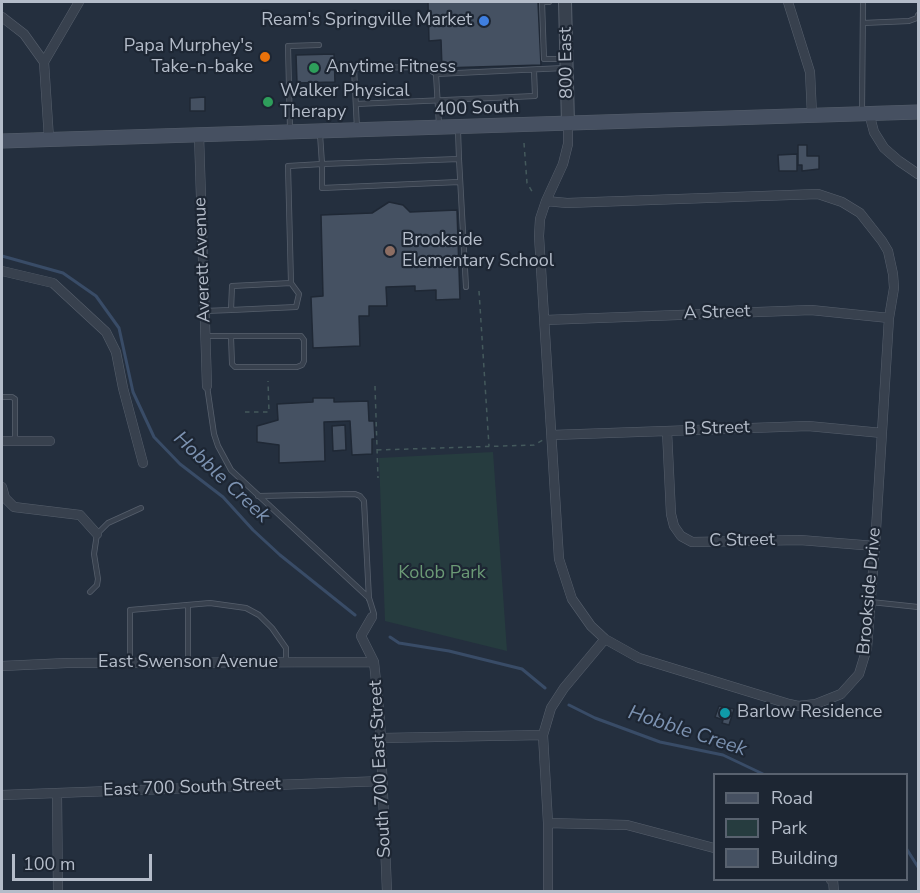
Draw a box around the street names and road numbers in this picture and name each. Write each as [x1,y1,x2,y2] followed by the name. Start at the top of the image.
[556,27,578,99] street label: 800 East
[434,97,520,121] street label: 400 South
[190,197,216,323] street label: Averett Avenue
[683,301,751,325] street label: A Street
[684,417,750,441] street label: B Street
[854,527,886,655] street label: Brookside Drive
[709,530,775,552] street label: C Street
[98,652,278,674] street label: East Swenson Avenue
[366,680,396,858] street label: South 700 East Street
[103,774,281,802] street label: East 700 South Street

